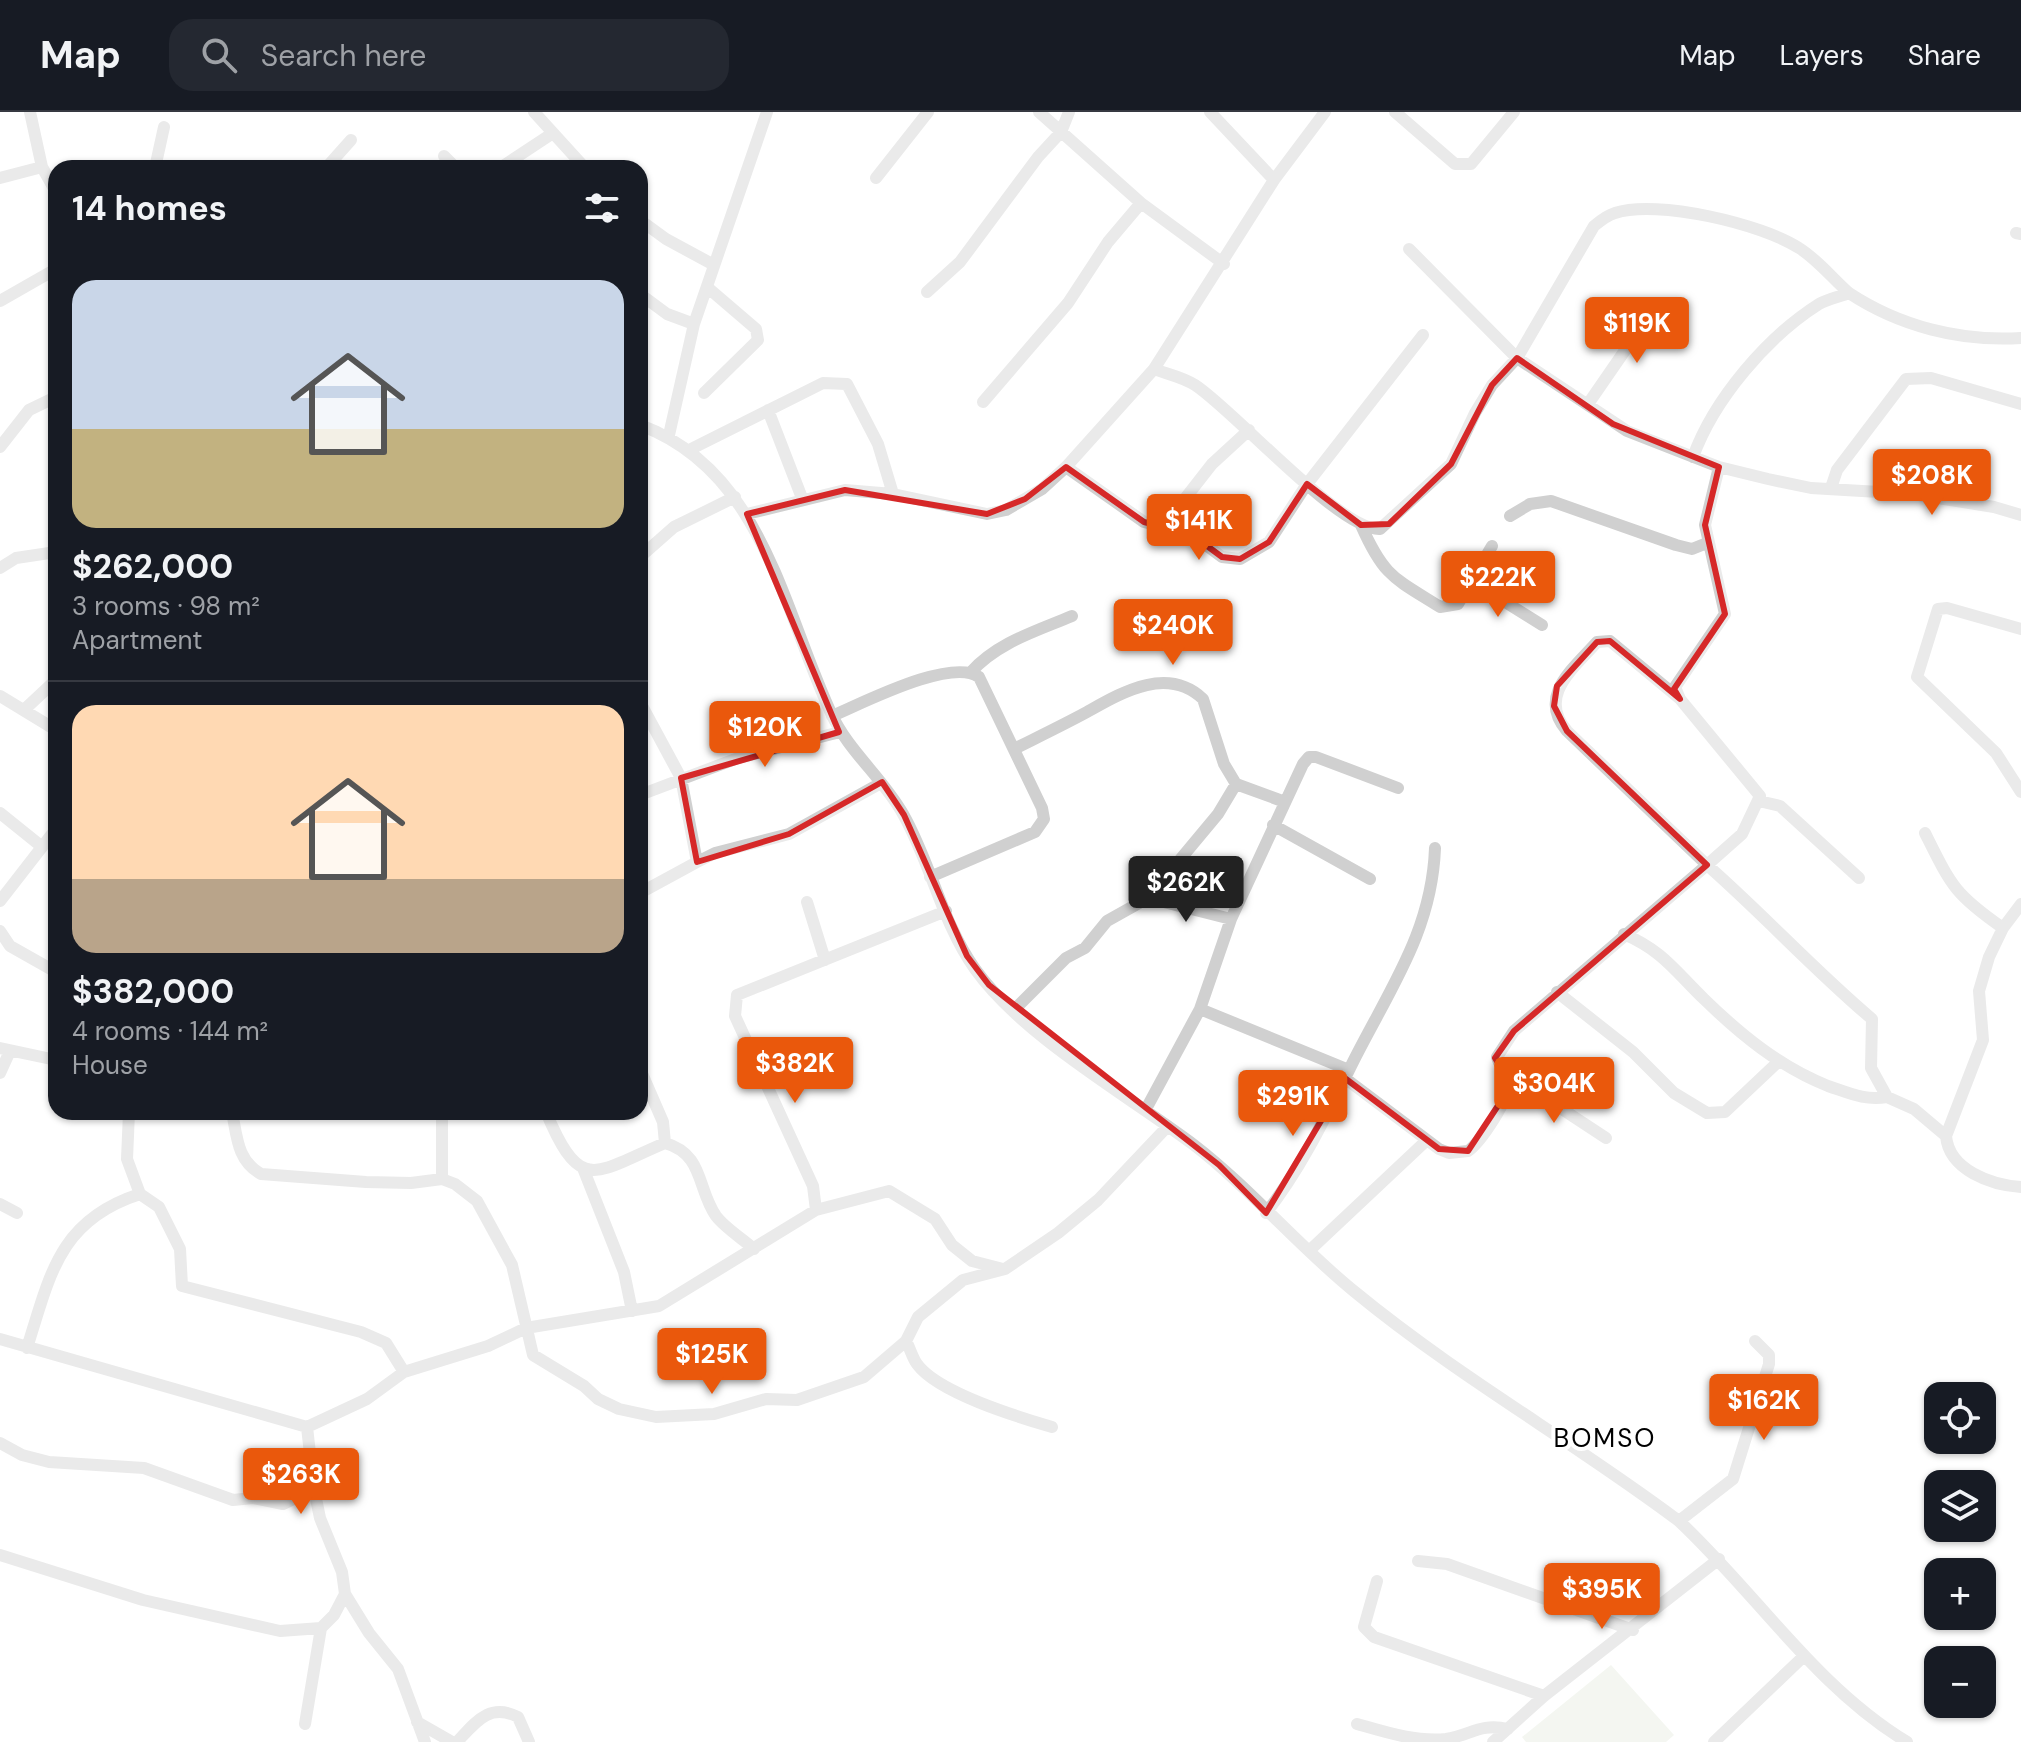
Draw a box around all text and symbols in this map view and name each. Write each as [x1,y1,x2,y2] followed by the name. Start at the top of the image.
[169,19,729,91] search box
[40,30,121,80] text: Map
[197,33,241,77] icon: search
[261,36,426,75] text: Search here
[1679,37,1736,74] text: Map
[1780,37,1864,74] text: Layers
[1908,37,1981,74] text: Share
[72,186,227,231] text: 14 homes
[580,186,624,230] icon: filters
[1581,297,1693,365] pin: $119K
[1603,306,1671,340] text: $119K
[276,332,420,476] icon: home
[1876,449,1988,517] pin: $208K
[1891,458,1973,492] text: $208K
[1143,494,1255,562] pin: $141K
[1165,503,1233,537] text: $141K
[72,544,233,589] text: $262,000
[1442,551,1554,619] pin: $222K
[1459,560,1537,594] text: $222K
[72,589,260,623] text: 3 rooms · 98 m²
[1117,599,1229,667] pin: $240K
[1132,608,1214,642] text: $240K
[72,623,203,657] text: Apartment
[709,701,821,769] pin: $120K
[727,710,803,744] text: $120K
[276,757,420,901] icon: home
[1130,856,1242,924] pin: $262K
[1147,865,1225,899] text: $262K
[72,969,234,1014] text: $382,000
[72,1014,268,1048] text: 4 rooms · 144 m²
[739,1037,851,1105] pin: $382K
[755,1046,835,1080] text: $382K
[72,1048,148,1082] text: House
[1498,1057,1610,1125] pin: $304K
[1512,1066,1596,1100] text: $304K
[1237,1070,1349,1138] pin: $291K
[1256,1079,1330,1113] text: $291K
[656,1328,768,1396] pin: $125K
[675,1337,749,1371] text: $125K
[1708,1374,1820,1442] pin: $162K
[1924,1382,1996,1718] map controls
[1924,1382,1996,1454] button: locate
[1727,1383,1801,1417] text: $162K
[1554,1421,1656,1455] district label: BOMSO
[245,1448,357,1516] pin: $263K
[261,1457,341,1491] text: $263K
[1924,1470,1996,1542] button: layers
[1924,1558,1996,1630] button: +
[1546,1563,1658,1631] pin: $395K
[1562,1572,1642,1606] text: $395K
[1924,1646,1996,1718] button: −

